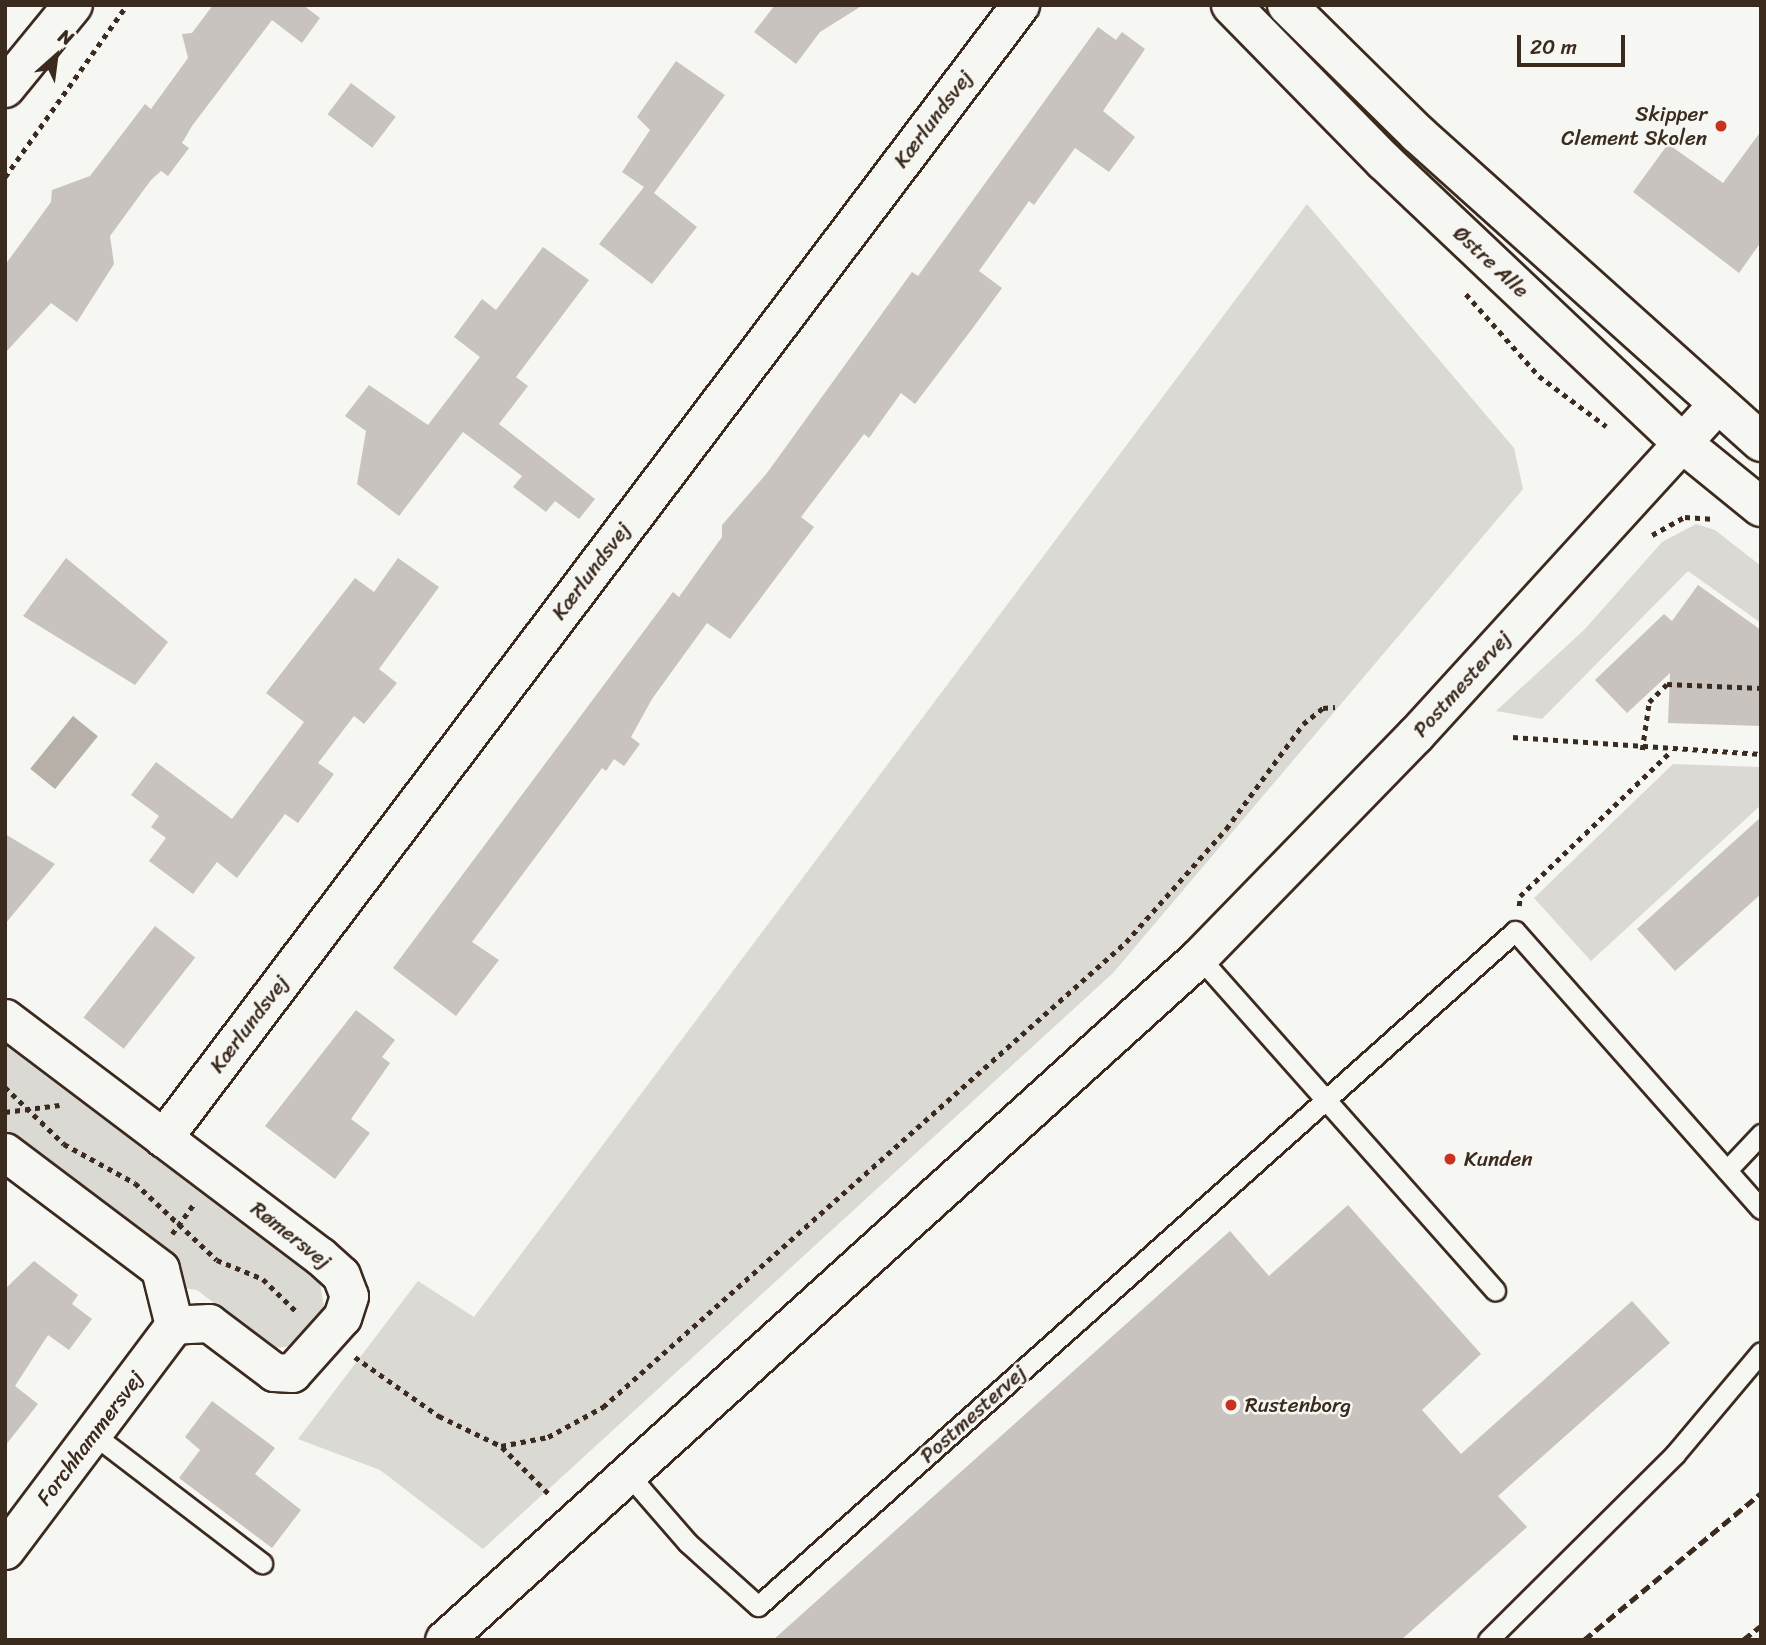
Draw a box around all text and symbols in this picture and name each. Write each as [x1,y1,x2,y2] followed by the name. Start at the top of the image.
[53,19,80,55] text: N
[21,21,91,91] north arrow
[1521,21,1630,65] scale bar
[1530,28,1577,66] text: 20 m
[888,65,978,173] street label: Kærlundsvej
[1561,101,1707,151] place label: Skipper Clement Skolen
[1713,118,1729,134] marker: Skipper Clement Skolen
[1448,221,1534,303] street label: Østre Alle
[546,517,636,625] street label: Kærlundsvej
[1408,626,1516,742] street label: Postmestervej
[204,970,294,1078] street label: Kærlundsvej
[1464,1146,1533,1172] place label: Kunden
[1442,1151,1458,1167] marker: Kunden
[246,1196,336,1274] street label: Rømersvej
[915,1360,1031,1468] street label: Postmestervej
[31,1366,149,1510] street label: Forchhammersvej
[1245,1392,1351,1418] place label: Rustenborg
[1223,1397,1239,1413] marker: Rustenborg

